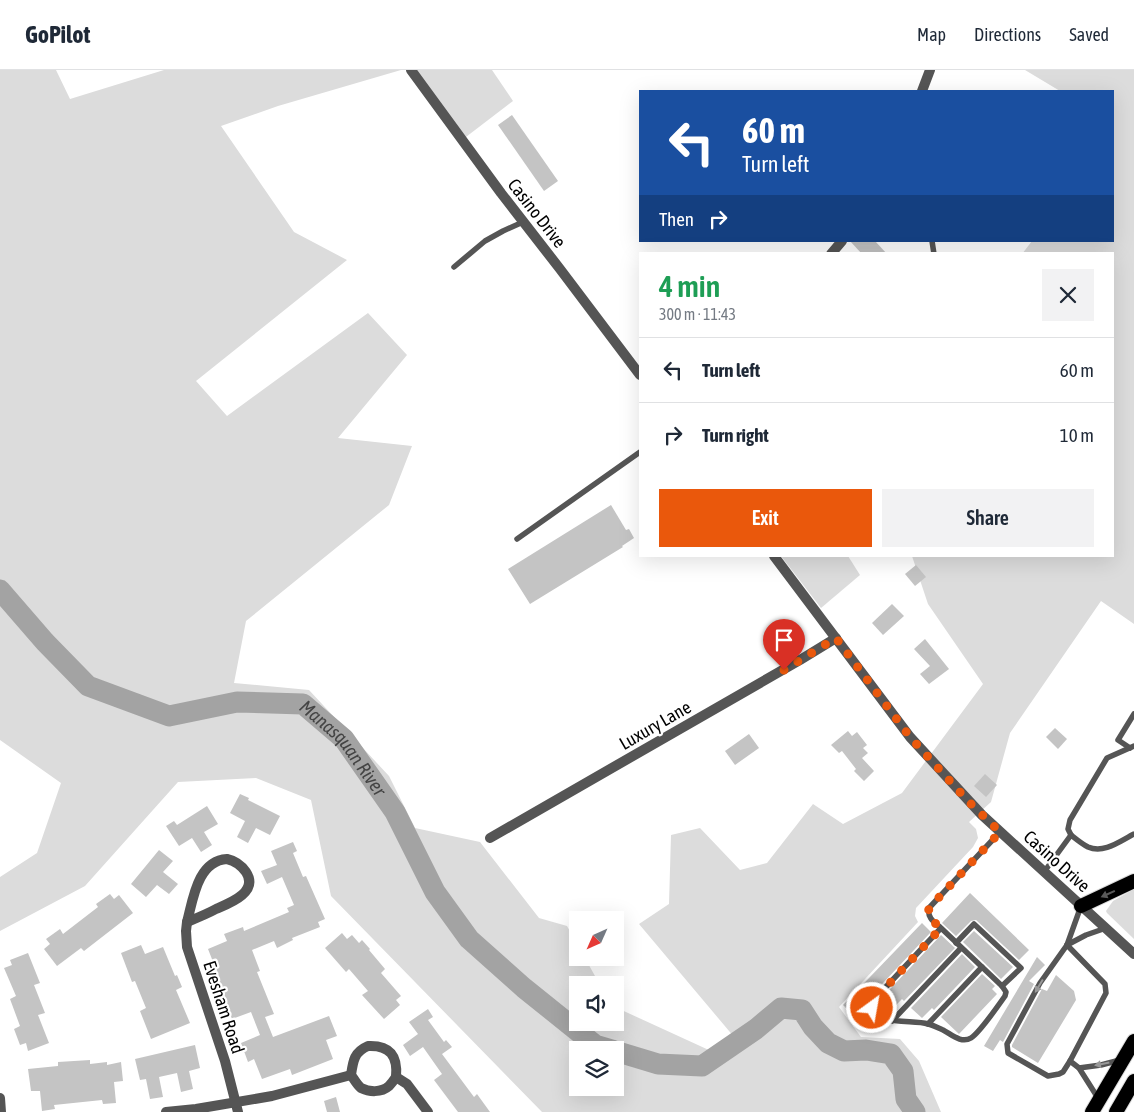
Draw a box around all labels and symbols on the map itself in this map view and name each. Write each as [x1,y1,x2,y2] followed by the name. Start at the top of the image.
[504,174,570,252] street label: Casino Drive
[763,619,805,670] pin
[295,695,392,801] water label: Manasquan River
[616,696,694,754] street label: Luxury Lane
[1020,826,1094,896] street label: Casino Drive
[1101,890,1115,898] one-way arrow
[569,911,624,966] north arrow
[199,958,249,1056] street label: Evesham Road
[1035,979,1044,992] one-way arrow
[845,981,897,1033] position arrow
[1093,1061,1109,1069] one-way arrow

